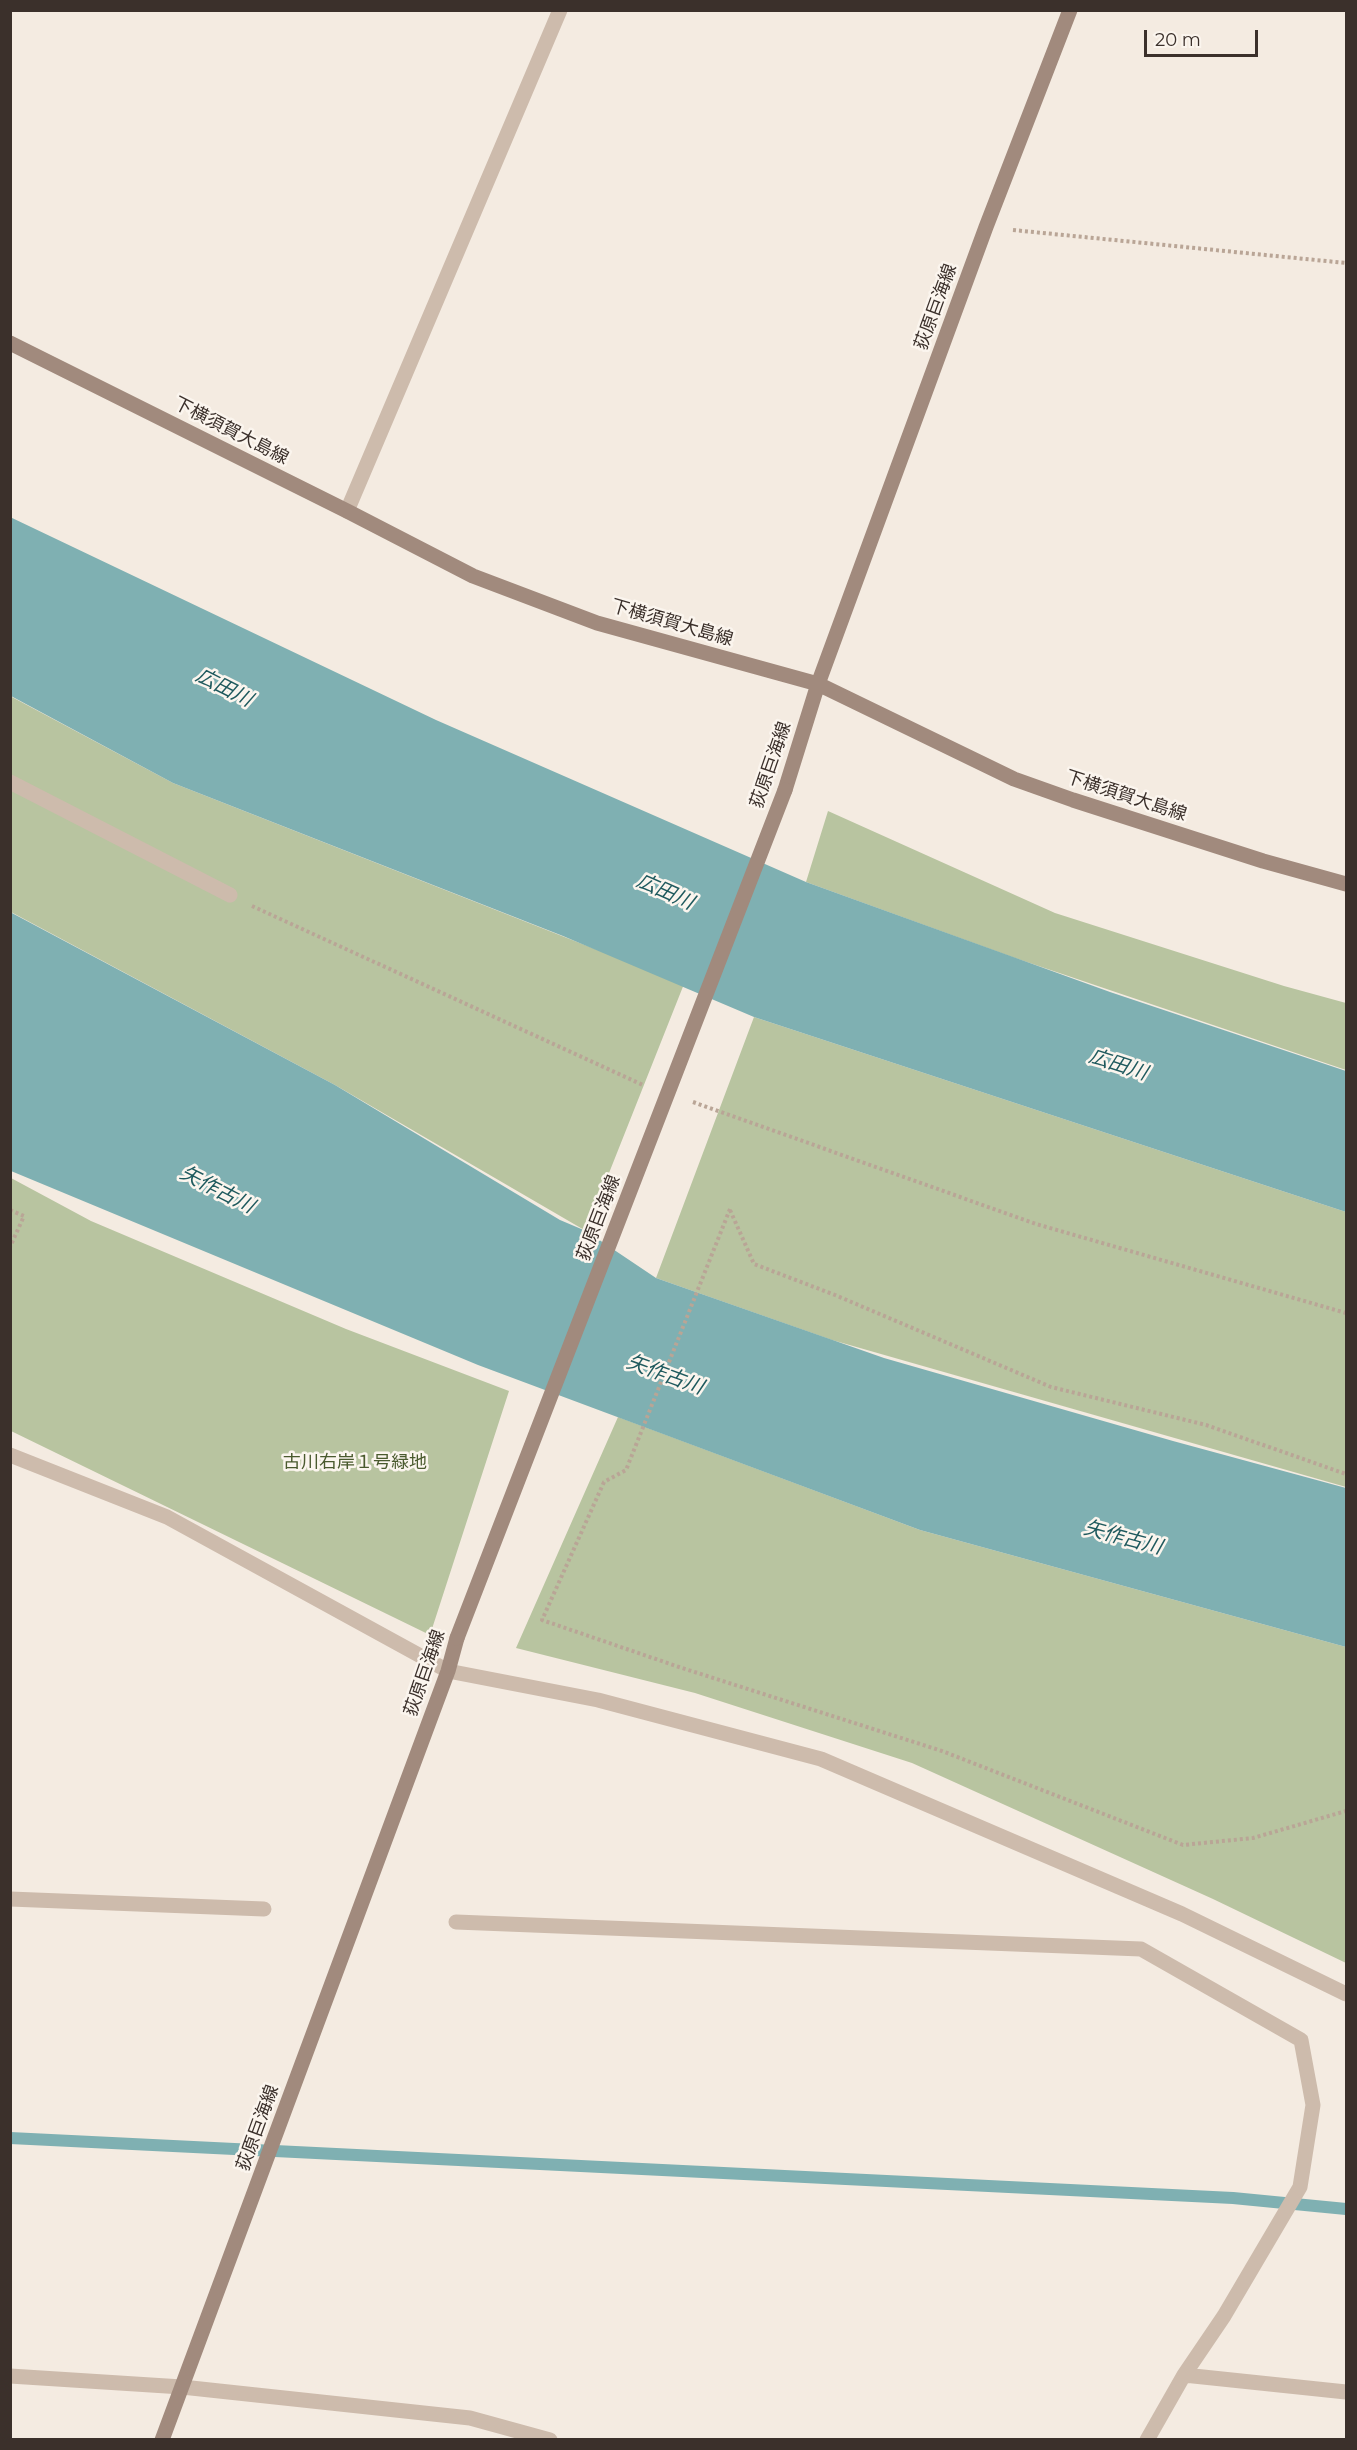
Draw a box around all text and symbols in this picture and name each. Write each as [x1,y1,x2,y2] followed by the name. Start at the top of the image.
[1147,18,1261,56] scale bar
[1155,29,1201,51] text: 20 m
[910,261,962,353] street label: 荻原巨海線
[170,393,292,469] street label: 下横須賀大島線
[608,595,736,651] street label: 下横須賀大島線
[192,664,256,712] water label: 広田川
[746,719,796,811] street label: 荻原巨海線
[1063,766,1189,826] street label: 下横須賀大島線
[633,869,697,915] water label: 広田川
[1086,1044,1150,1086] water label: 広田川
[176,1161,258,1219] water label: 矢作古川
[573,1172,625,1264] street label: 荻原巨海線
[623,1350,707,1400] water label: 矢作古川
[283,1452,427,1474] park label: 古川右岸１号緑地
[1081,1516,1165,1560] water label: 矢作古川
[400,1627,450,1719] street label: 荻原巨海線
[232,2082,284,2174] street label: 荻原巨海線

